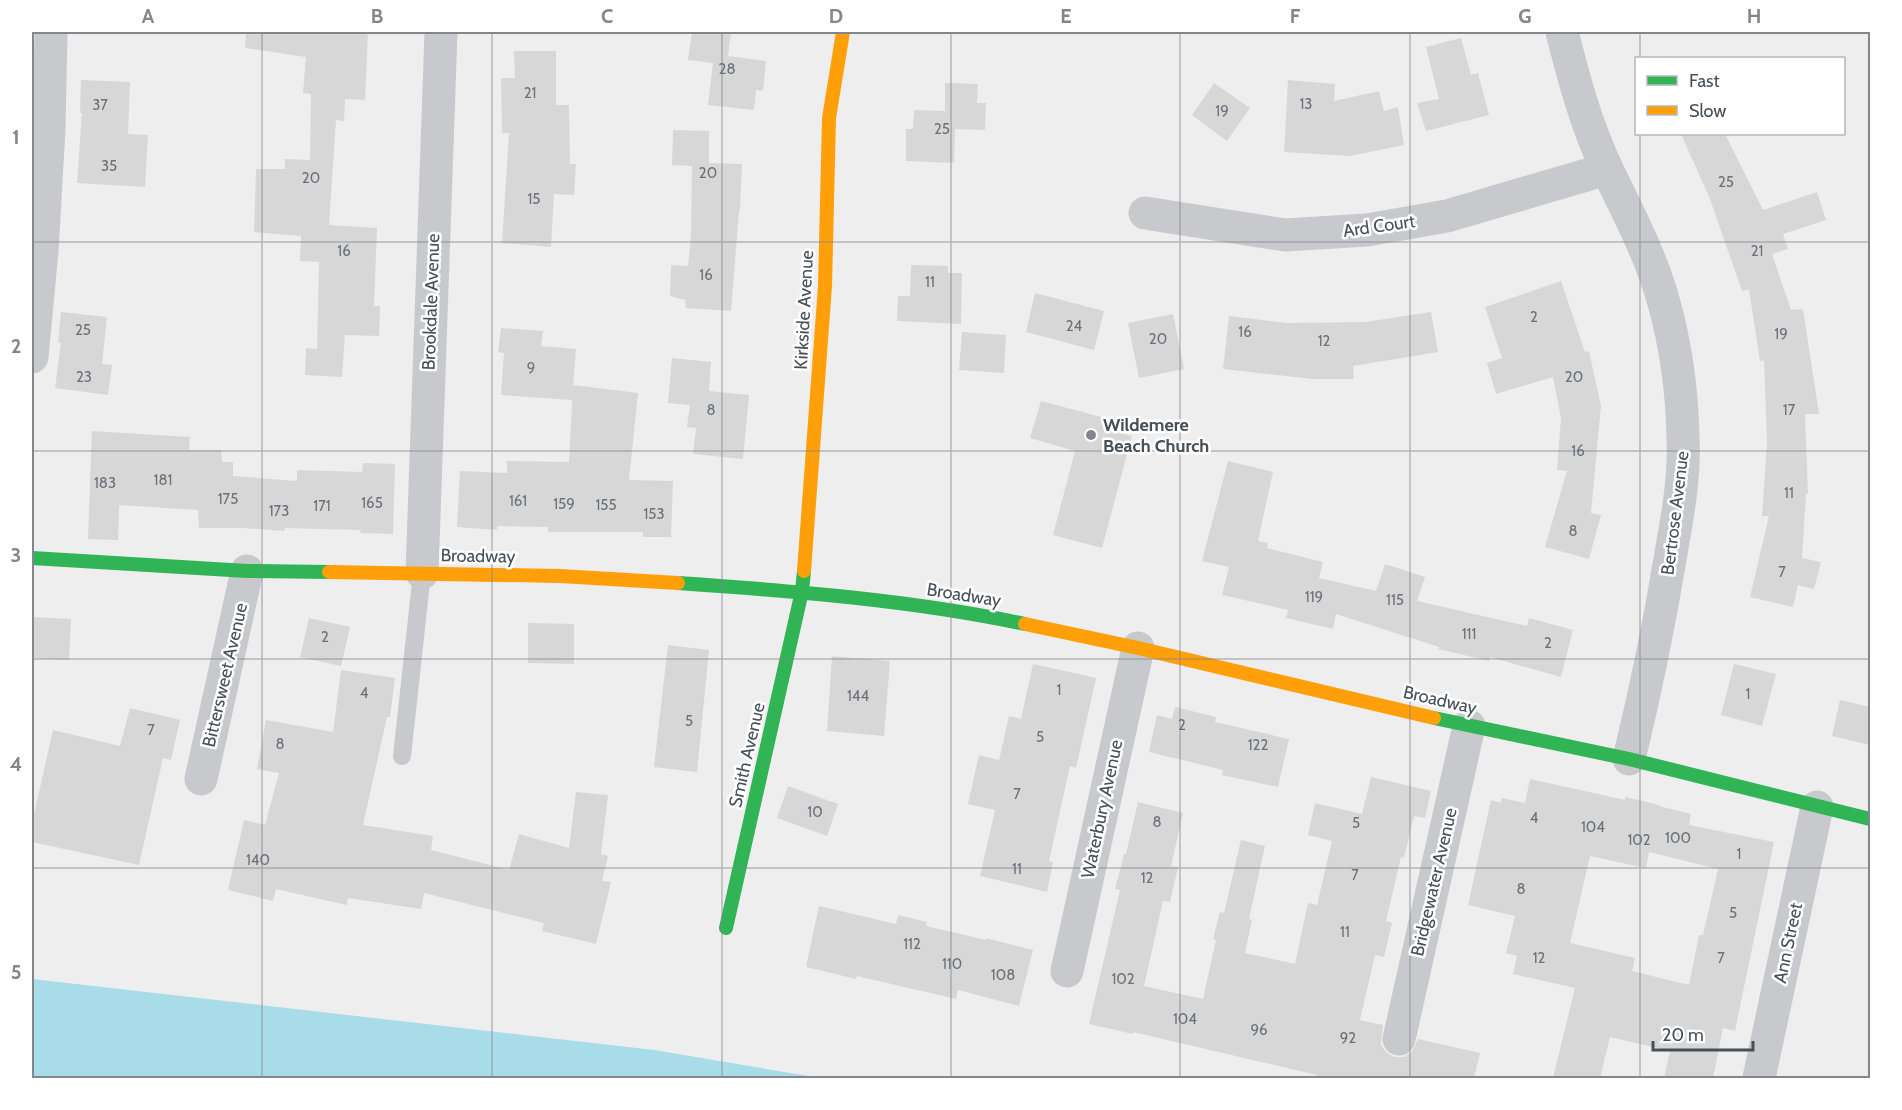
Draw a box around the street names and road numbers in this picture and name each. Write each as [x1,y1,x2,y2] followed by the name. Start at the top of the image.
[1342,210,1416,242] street label: Ard Court
[418,233,444,371] street label: Brookdale Avenue
[790,250,818,370] street label: Kirkside Avenue
[1656,450,1694,576] street label: Bertrose Avenue
[440,544,516,568] street label: Broadway
[925,578,1003,612] street label: Broadway
[198,601,252,749] street label: Bittersweet Avenue
[1401,681,1479,719] street label: Broadway
[724,700,770,810] street label: Smith Avenue
[1077,738,1127,880] street label: Waterbury Avenue
[1406,806,1462,958] street label: Bridgewater Avenue
[1769,901,1807,985] street label: Ann Street

